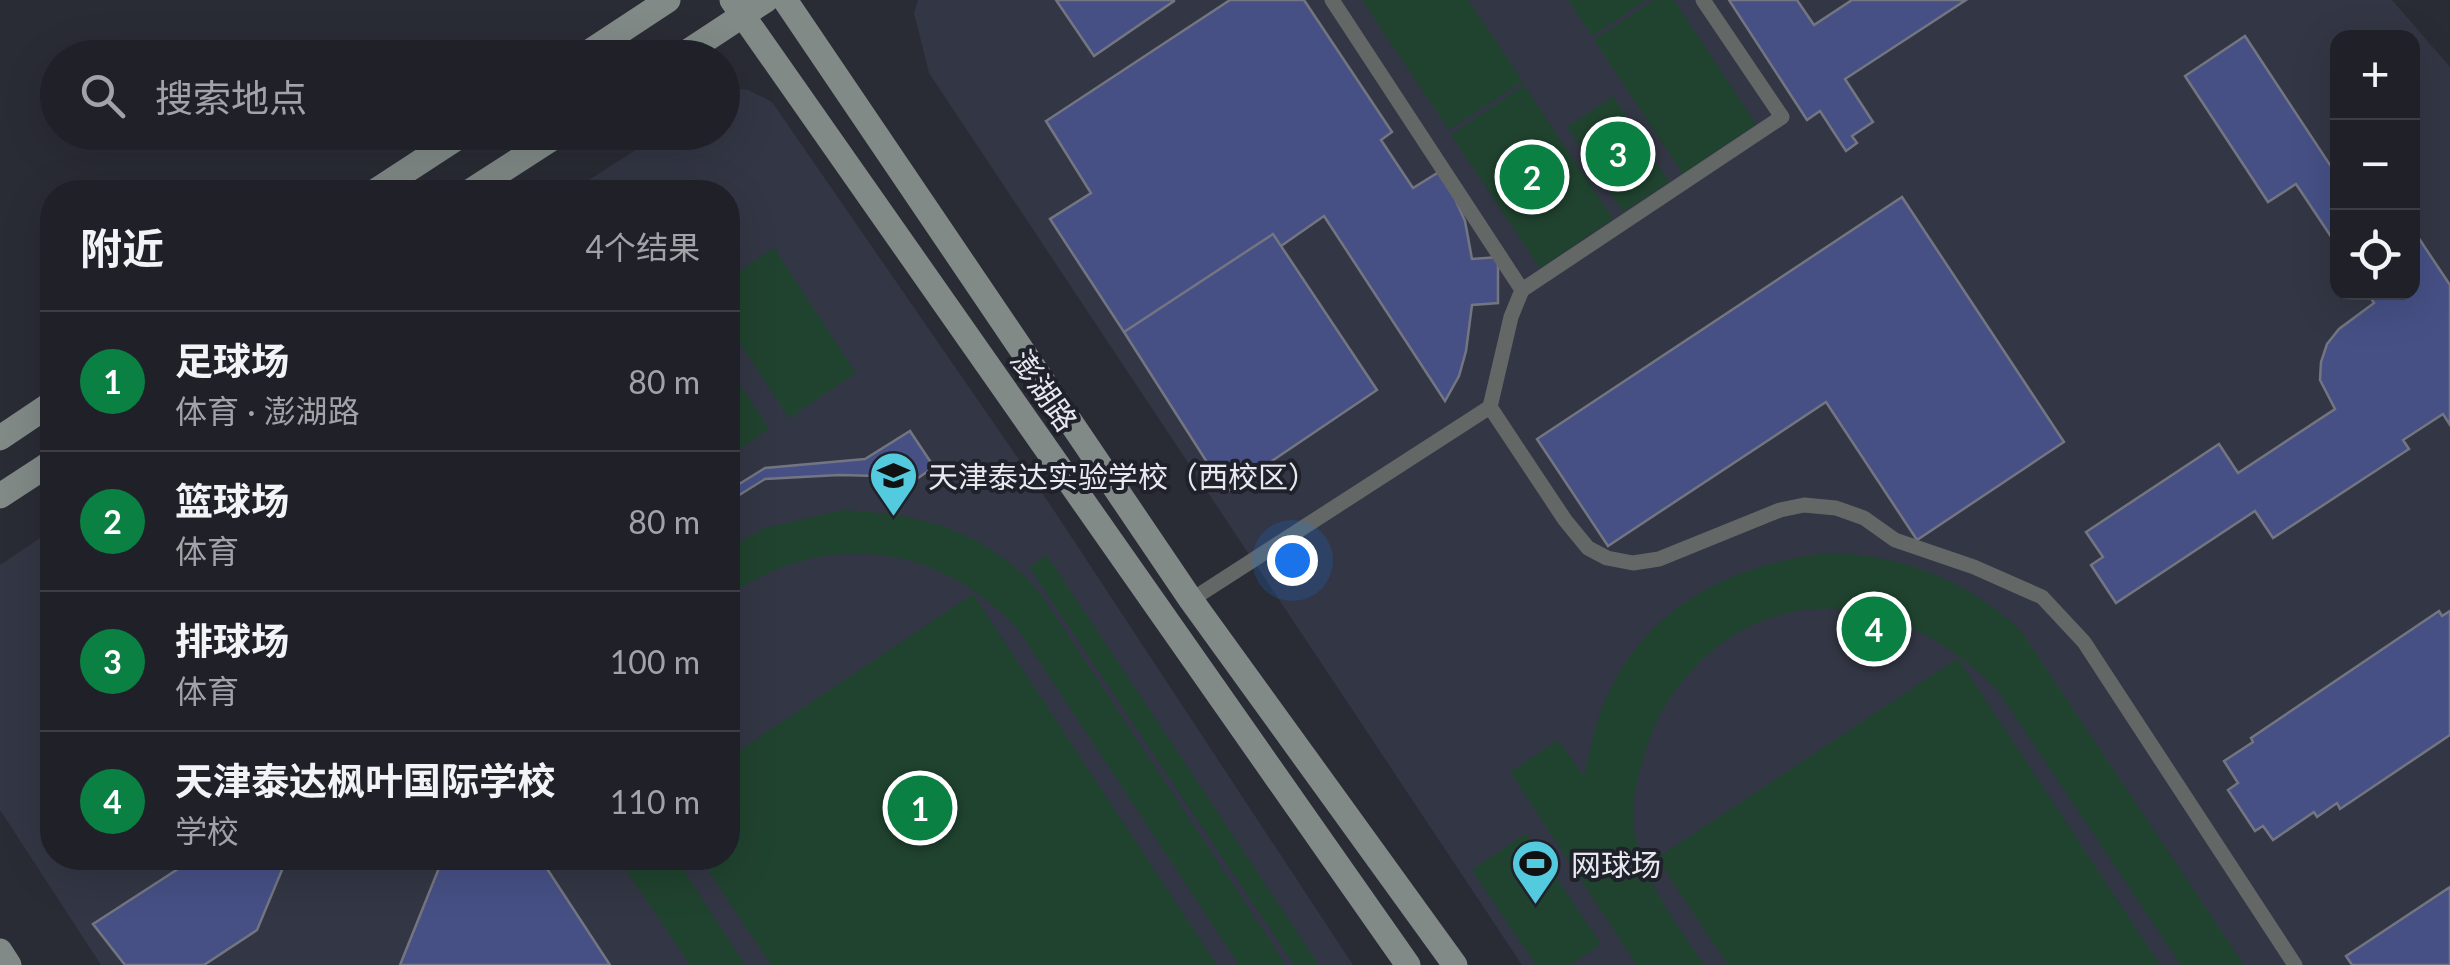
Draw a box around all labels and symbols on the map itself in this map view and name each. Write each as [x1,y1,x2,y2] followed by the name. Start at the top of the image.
[1586,116,1650,192] pin: 3
[1500,140,1564,214] pin: 2
[1004,343,1086,437] street label: 澎湖路
[867,450,919,518] school or university icon: 天津泰达实验学校（西校区）
[928,458,1318,494] place label: 天津泰达实验学校（西校区）
[1267,535,1318,586] your location
[1842,592,1906,666] pin: 4
[888,770,952,846] pin: 1
[1510,838,1562,906] sports icon: 网球场
[1571,846,1661,882] place label: 网球场

